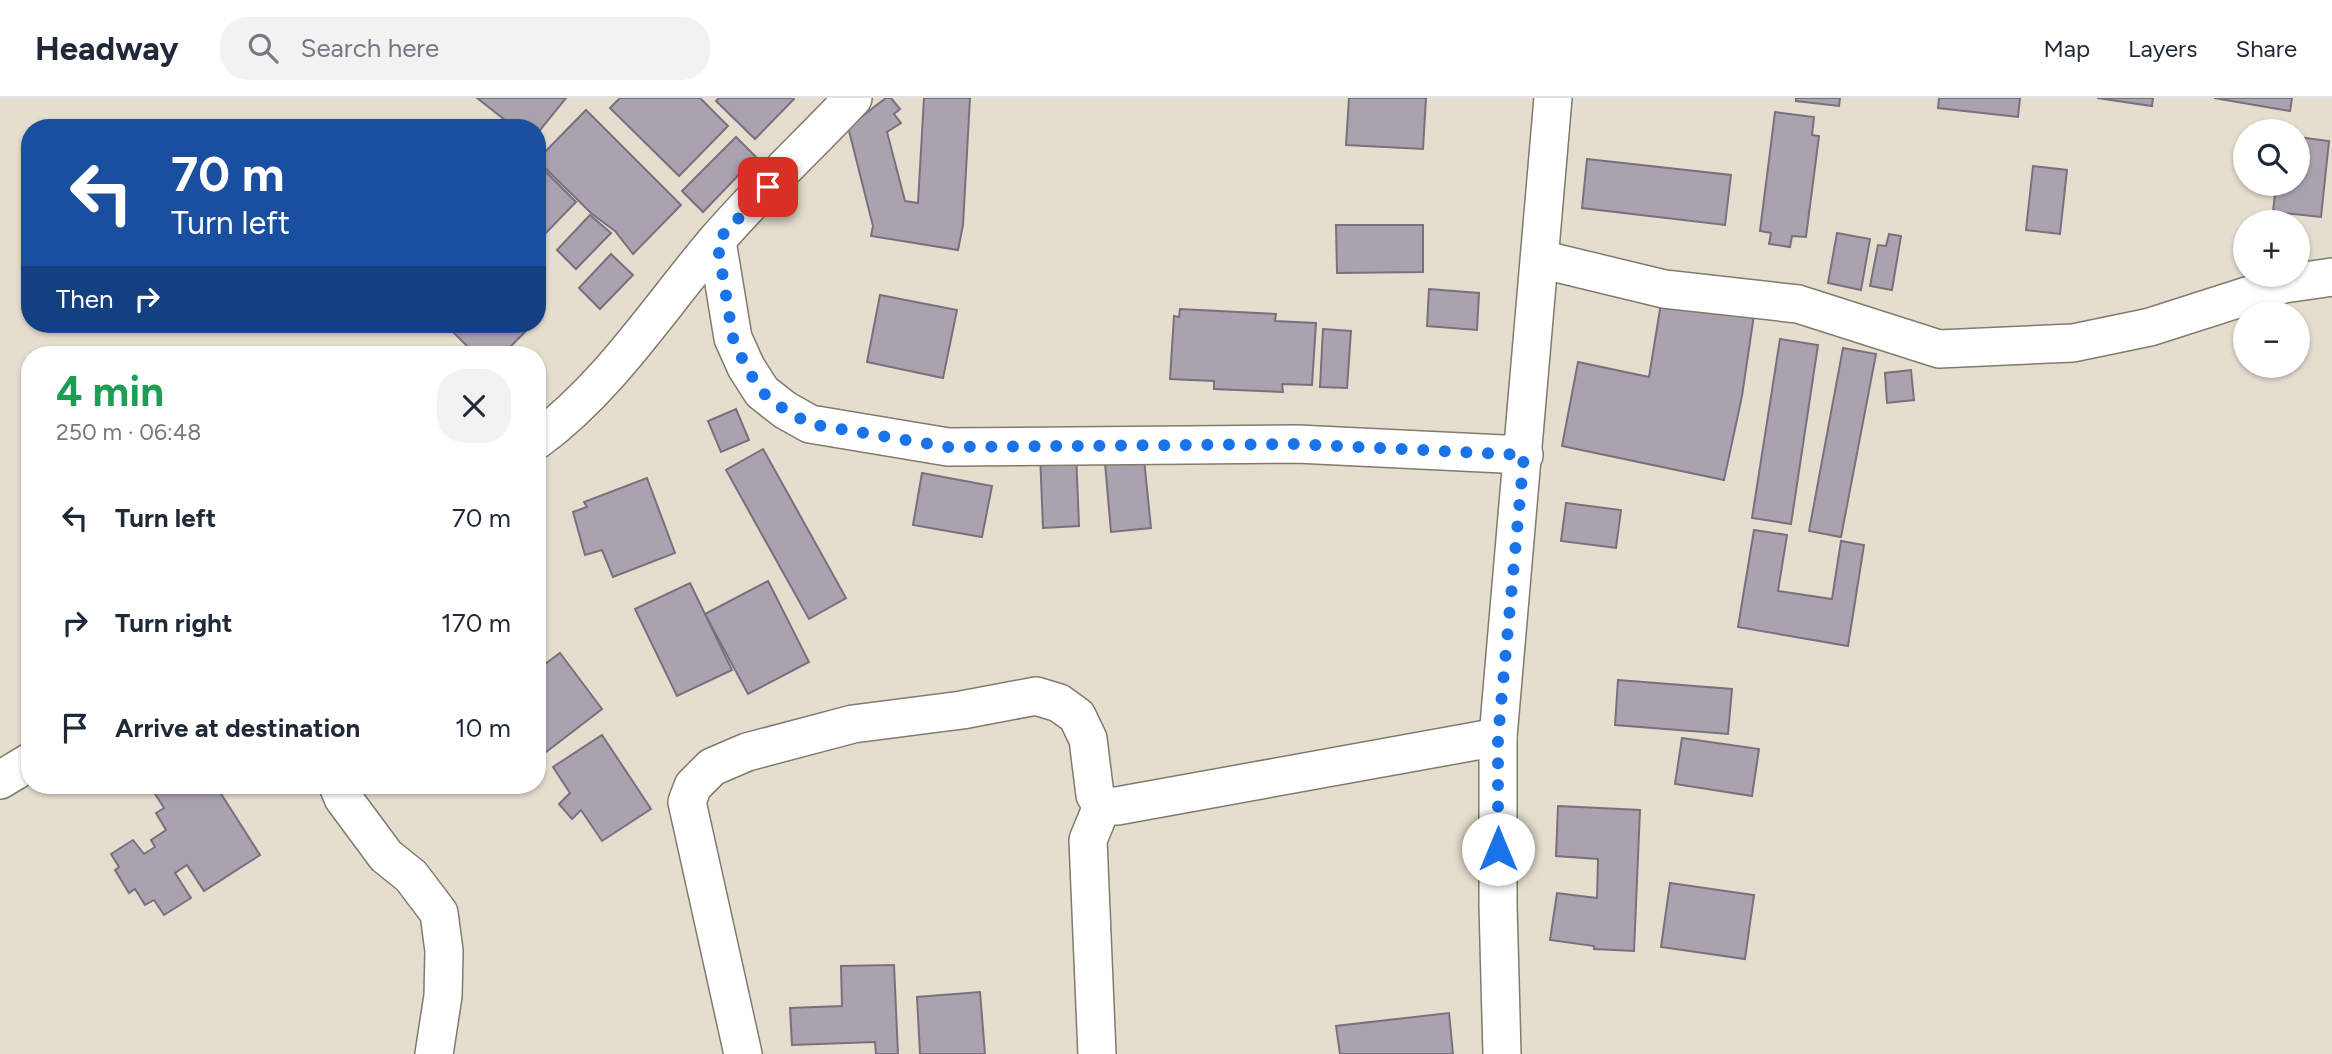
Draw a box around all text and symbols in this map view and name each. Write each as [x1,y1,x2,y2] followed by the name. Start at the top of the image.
[220,17,710,80] search box
[35,29,178,68] text: Headway
[244,29,282,67] icon: search
[300,32,439,64] text: Search here
[2043,34,2090,63] text: Map
[2128,34,2197,63] text: Layers
[2235,34,2297,63] text: Share
[2233,119,2310,378] map controls
[2233,119,2310,196] button: search
[171,144,284,203] text: 70 m
[56,147,147,238] icon: left
[738,157,798,217] pin
[749,168,787,206] icon: arrive
[171,204,290,242] text: Turn left
[2233,210,2310,287] button: +
[128,280,166,318] icon: right
[56,283,114,315] text: Then
[2233,301,2310,378] button: −
[56,366,164,417] text: 4 min
[437,369,511,443] button: close
[56,418,201,446] text: 250 m · 06:48
[56,499,94,537] icon: left
[115,502,216,534] text: Turn left
[452,502,511,534] text: 70 m
[56,604,94,642] icon: right
[115,607,232,639] text: Turn right
[441,607,511,639] text: 170 m
[56,709,94,747] icon: arrive
[115,712,360,744] text: Arrive at destination
[455,712,511,744] text: 10 m
[1461,812,1535,886] position arrow

